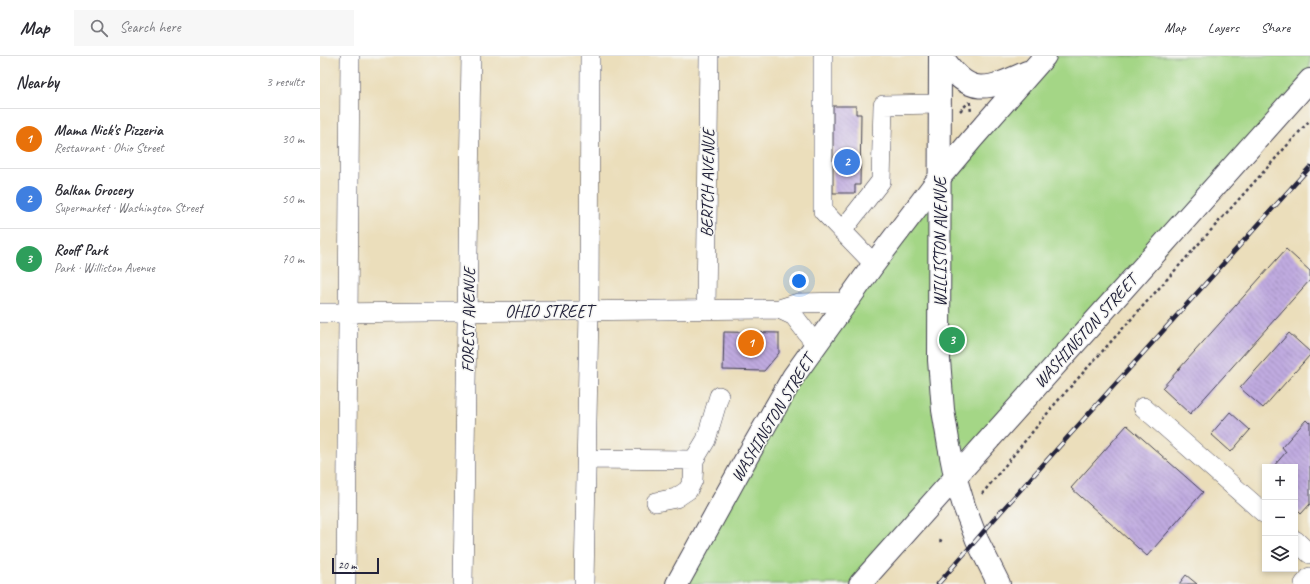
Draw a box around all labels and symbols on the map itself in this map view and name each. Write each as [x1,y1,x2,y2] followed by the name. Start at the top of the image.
[696,126,719,237] street label: BERTCH AVENUE
[834,147,860,177] pin: 2
[930,175,951,307] street label: WILLISTON AVENUE
[457,265,480,373] street label: FOREST AVENUE
[1029,268,1144,392] street label: WASHINGTON STREET
[789,271,809,291] your location
[505,301,597,322] street label: OHIO STREET
[939,325,965,355] pin: 3
[738,328,764,358] pin: 1
[726,347,821,486] street label: WASHINGTON STREET
[332,556,379,575] scale bar

